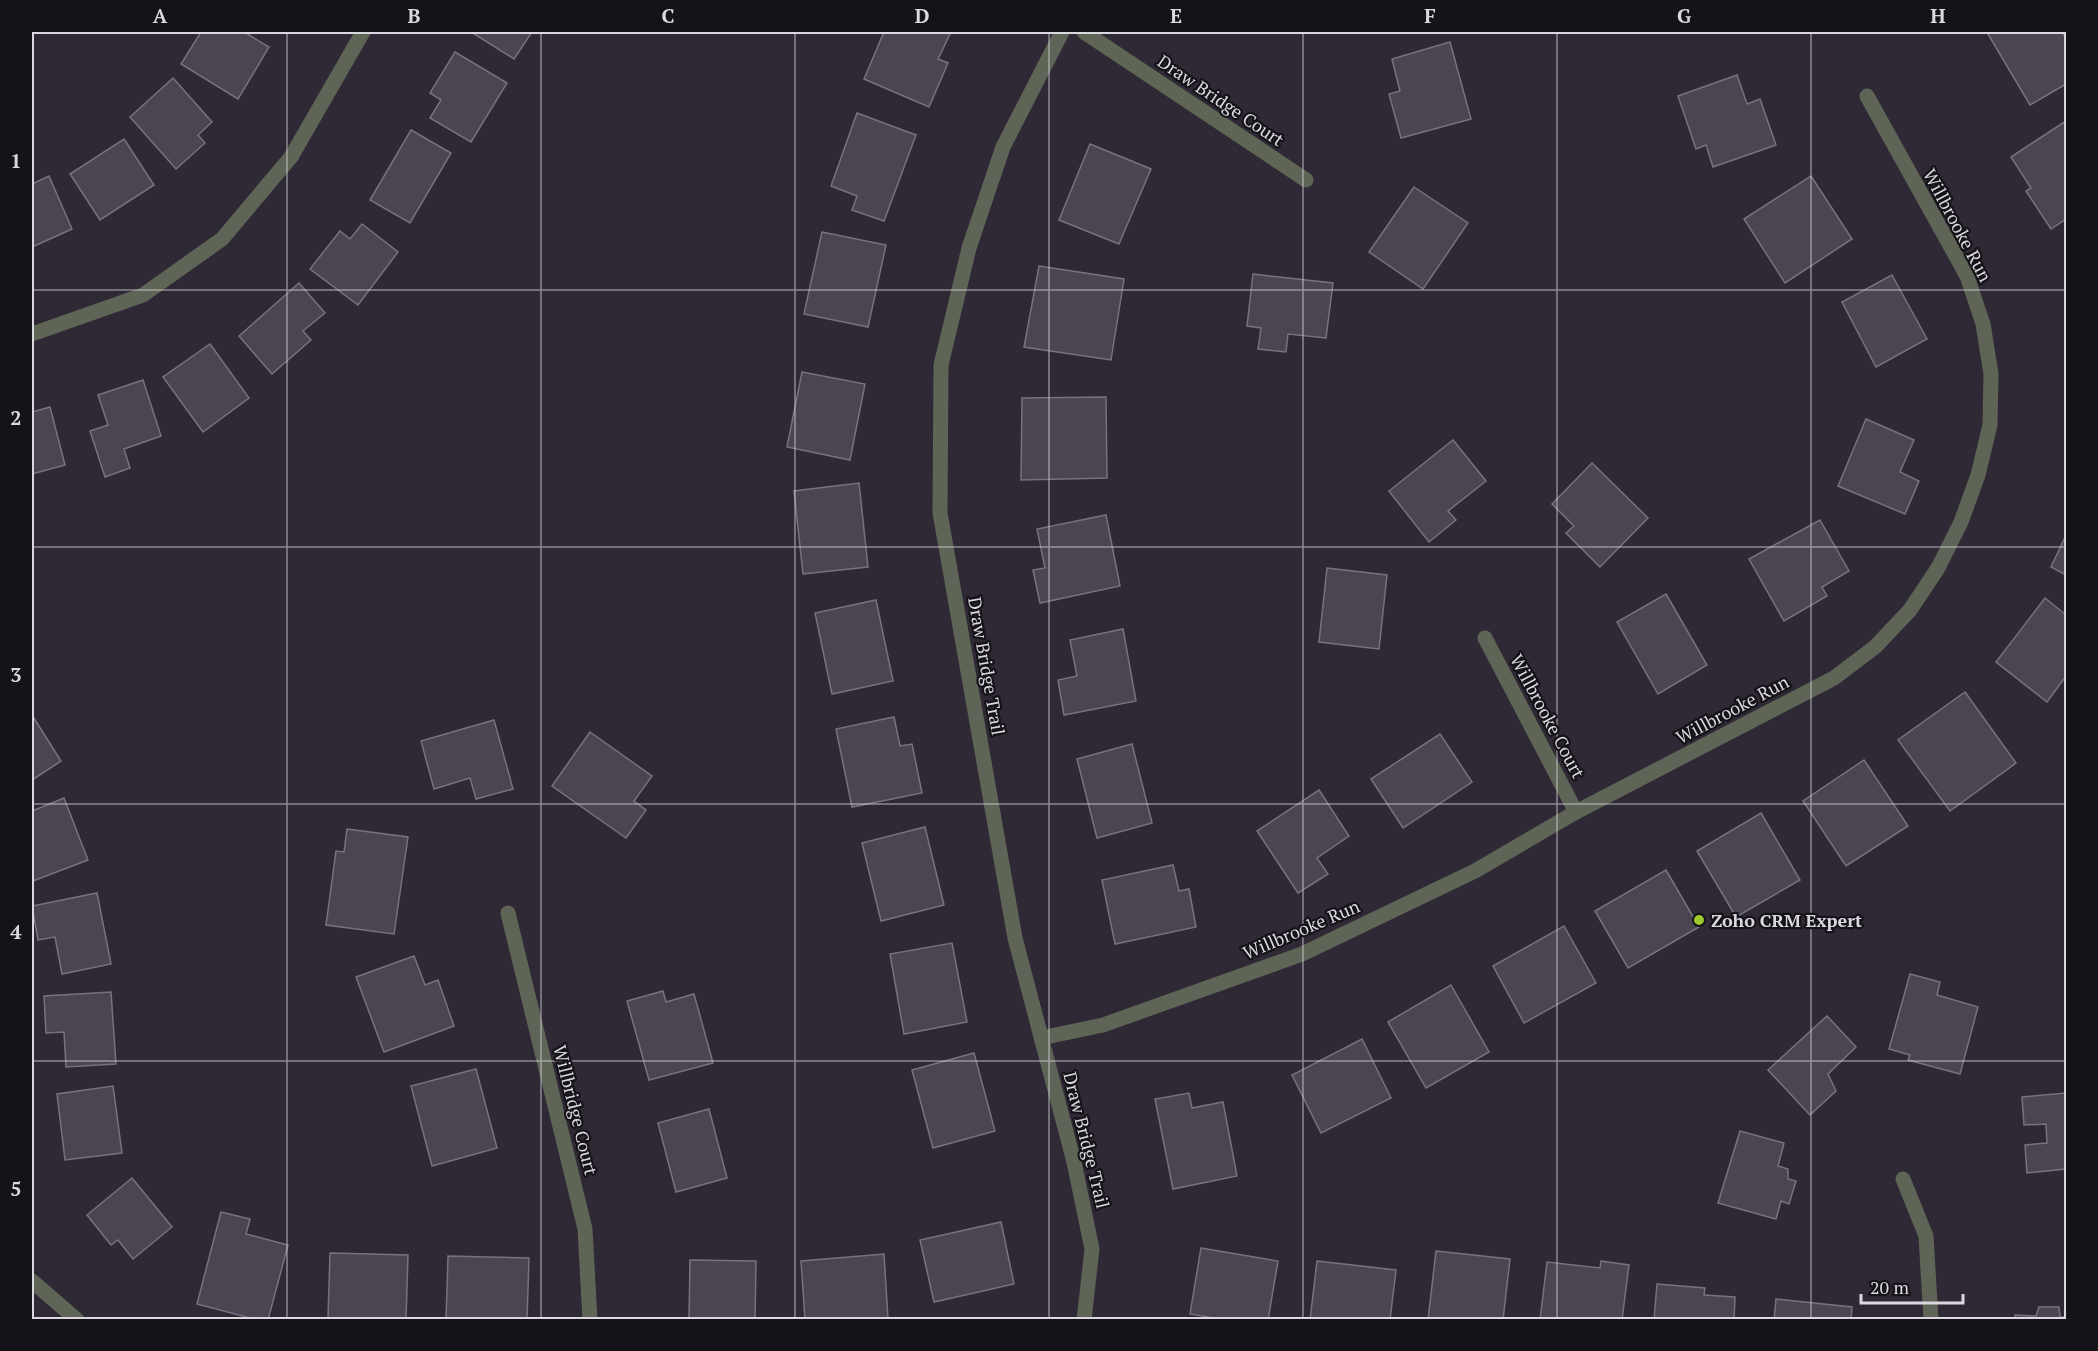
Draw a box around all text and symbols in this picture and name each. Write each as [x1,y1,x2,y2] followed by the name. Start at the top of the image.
[153,2,168,29] text: A
[408,2,421,29] text: B
[661,2,675,29] text: C
[915,2,929,29] text: D
[1170,2,1182,29] text: E
[1424,2,1436,29] text: F
[1677,2,1691,29] text: G
[1930,2,1946,29] text: H
[1153,49,1289,151] street label: Draw Bridge Court
[10,147,22,174] text: 1
[1918,164,1998,286] street label: Willbrooke Run
[10,404,22,431] text: 2
[963,595,1011,737] street label: Draw Bridge Trail
[1505,650,1591,783] street label: Willbrooke Court
[10,661,22,688] text: 3
[1671,669,1793,749] street label: Willbrooke Run
[1239,893,1363,964] street label: Willbrooke Run
[1711,908,1862,932] place label: Zoho CRM Expert
[1692,913,1706,927] marker: Zoho CRM Expert
[10,918,22,945] text: 4
[548,1043,604,1178] street label: Willbridge Court
[1058,1069,1116,1211] street label: Draw Bridge Trail
[10,1175,22,1202] text: 5
[1861,1267,1963,1305] scale bar
[1870,1275,1910,1299] text: 20 m

